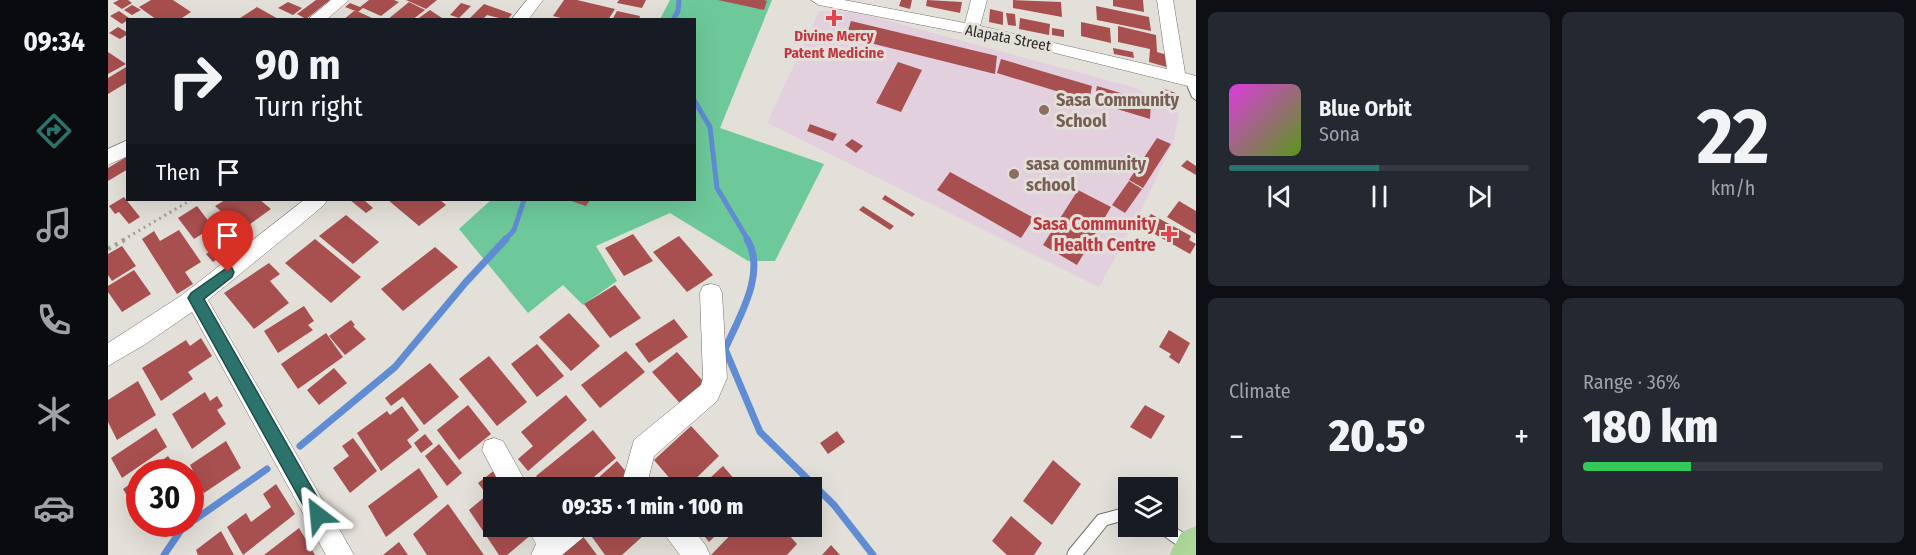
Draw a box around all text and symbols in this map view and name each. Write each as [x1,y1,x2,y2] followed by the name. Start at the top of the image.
[827,11,841,25] marker: Divine Mercy Patent Medicine
[964,21,1052,55] street label: Alapata Street
[23,26,85,58] text: 09:34
[784,27,884,62] place label: Divine Mercy Patent Medicine
[255,40,340,90] text: 90 m
[156,42,234,120] icon: right
[1056,89,1180,132] place label: Sasa Community School
[1697,90,1769,184] text: 22
[255,91,363,123] text: Turn right
[1319,95,1412,122] text: Blue Orbit
[1037,103,1051,117] marker: Sasa Community School
[33,110,75,152] icon: directions
[1319,122,1360,146] text: Sona
[1026,153,1146,196] place label: sasa community school
[212,156,245,189] icon: arrive
[156,159,200,186] text: Then
[1007,167,1021,181] marker: sasa community school
[1711,176,1755,200] text: km/h
[1263,180,1296,213] icon: previous
[1363,180,1396,213] icon: pause
[1463,180,1496,213] icon: next
[33,204,75,246] icon: music
[202,210,253,272] pin
[1033,213,1156,256] place label: Sasa Community Health Centre
[211,219,244,252] icon: arrive
[1160,225,1178,243] marker: Sasa Community Health Centre
[33,299,75,341] icon: phone
[1583,370,1681,394] text: Range · 36%
[1229,379,1291,403] text: Climate
[33,393,75,435] icon: climate
[1583,400,1718,454] text: 180 km
[1329,409,1429,463] text: 20.5°
[1229,417,1244,457] text: −
[1514,417,1529,457] text: +
[126,459,204,537] speed limit sign: 30
[1118,477,1178,537] map controls
[1118,477,1178,537] button: layers
[286,483,350,547] position arrow
[33,487,75,529] icon: car
[562,493,743,520] text: 09:35 · 1 min · 100 m

